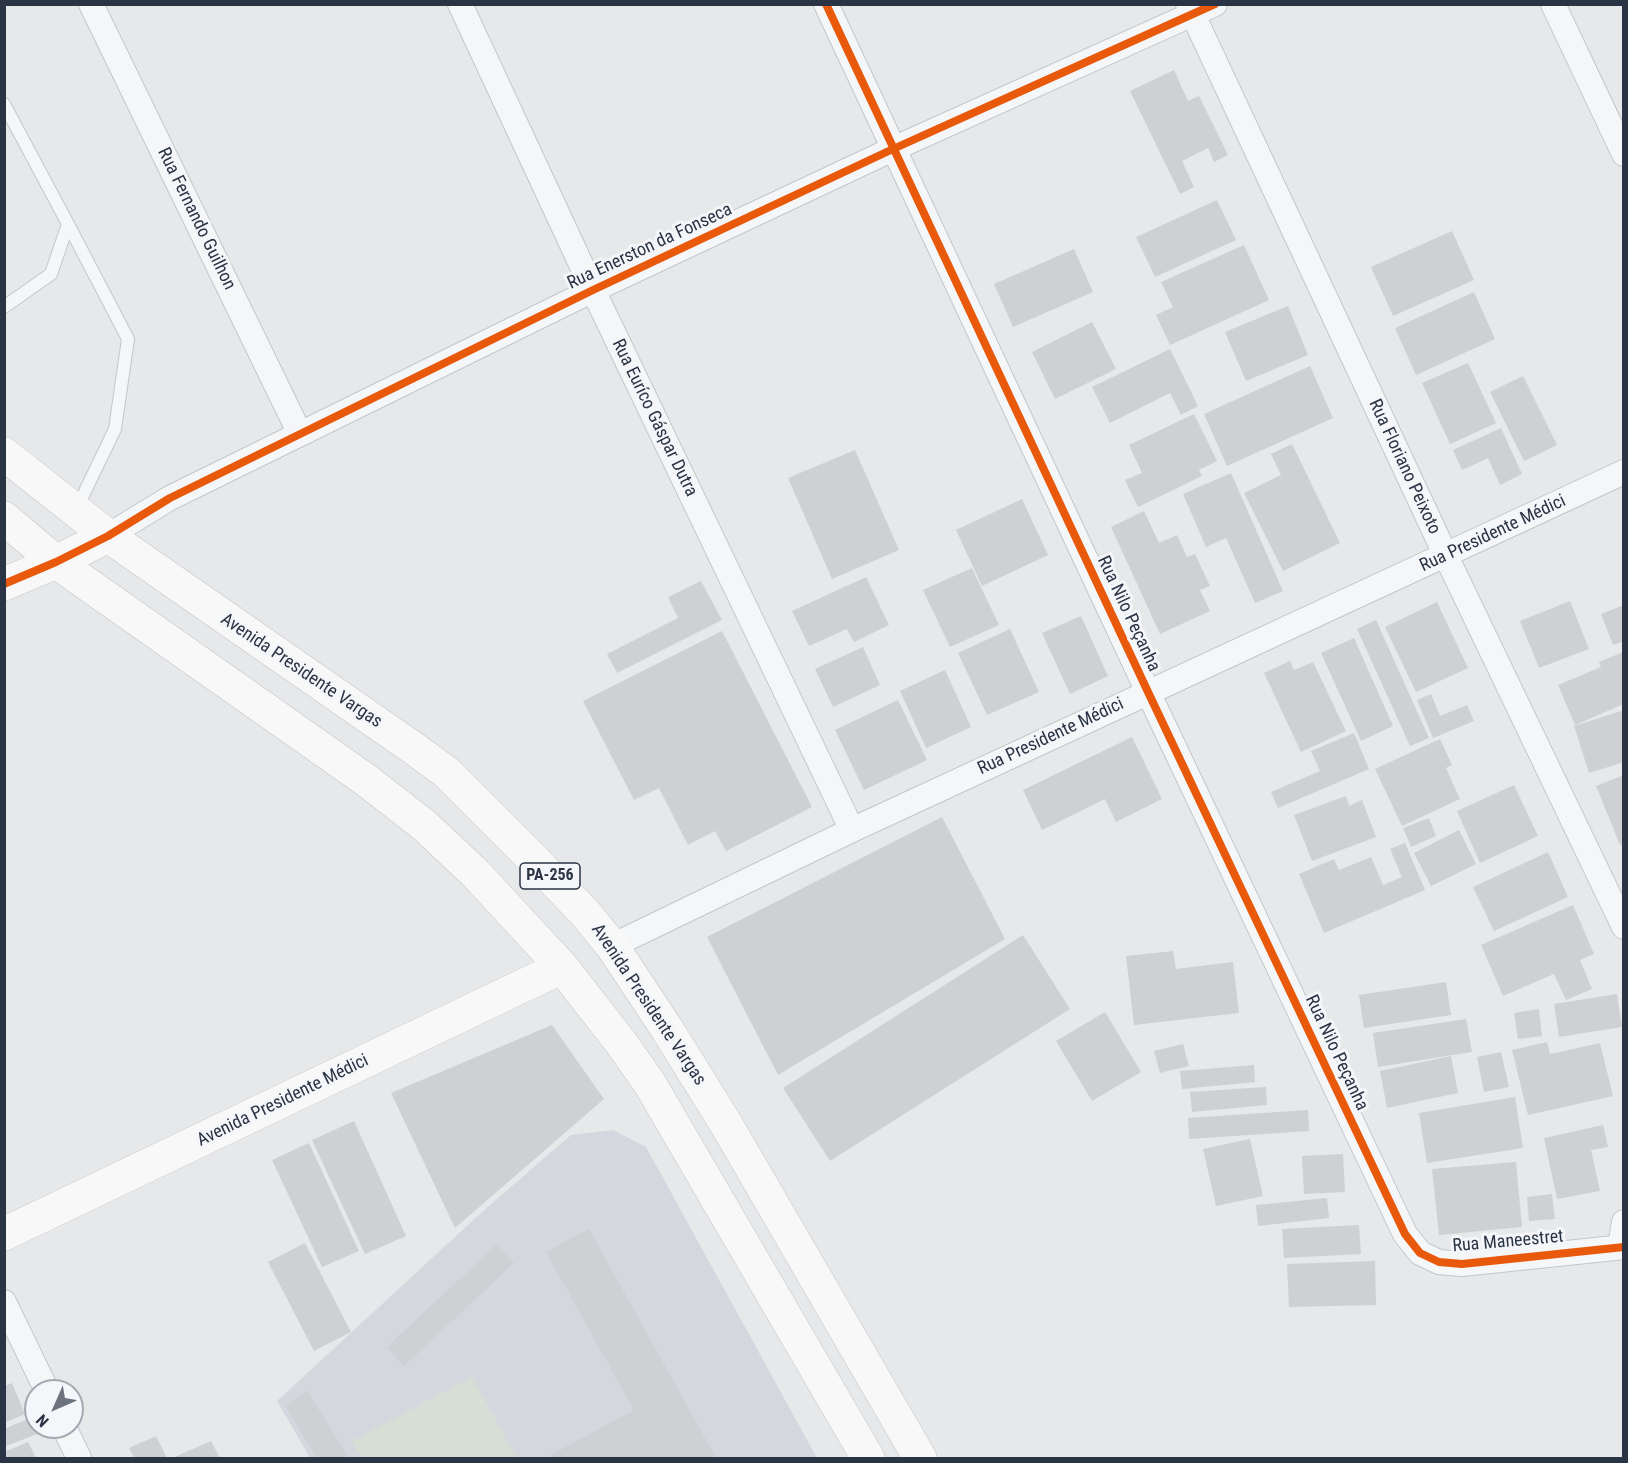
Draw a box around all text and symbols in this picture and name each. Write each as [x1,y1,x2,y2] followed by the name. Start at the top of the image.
[152,144,240,294] street label: Rua Fernando Guilhon
[564,199,736,295] street label: Rua Enerston da Fonseca
[607,336,701,500] street label: Rua Euríco Gáspar Dutra
[1363,396,1445,538] street label: Rua Floriano Peixoto
[1417,491,1569,577] street label: Rua Presidente Médici
[1092,553,1164,675] street label: Rua Nilo Peçanha
[216,609,386,733] street label: Avenida Presidente Vargas
[975,694,1127,780] street label: Rua Presidente Médici
[520,863,580,889] road number: PA-256
[586,920,710,1090] street label: Avenida Presidente Vargas
[1300,992,1372,1114] street label: Rua Nilo Peçanha
[194,1050,372,1152] street label: Avenida Presidente Médici
[1452,1226,1564,1258] street label: Rua Maneestret
[24,1379,84,1439] north arrow
[32,1410,53,1431] text: N

